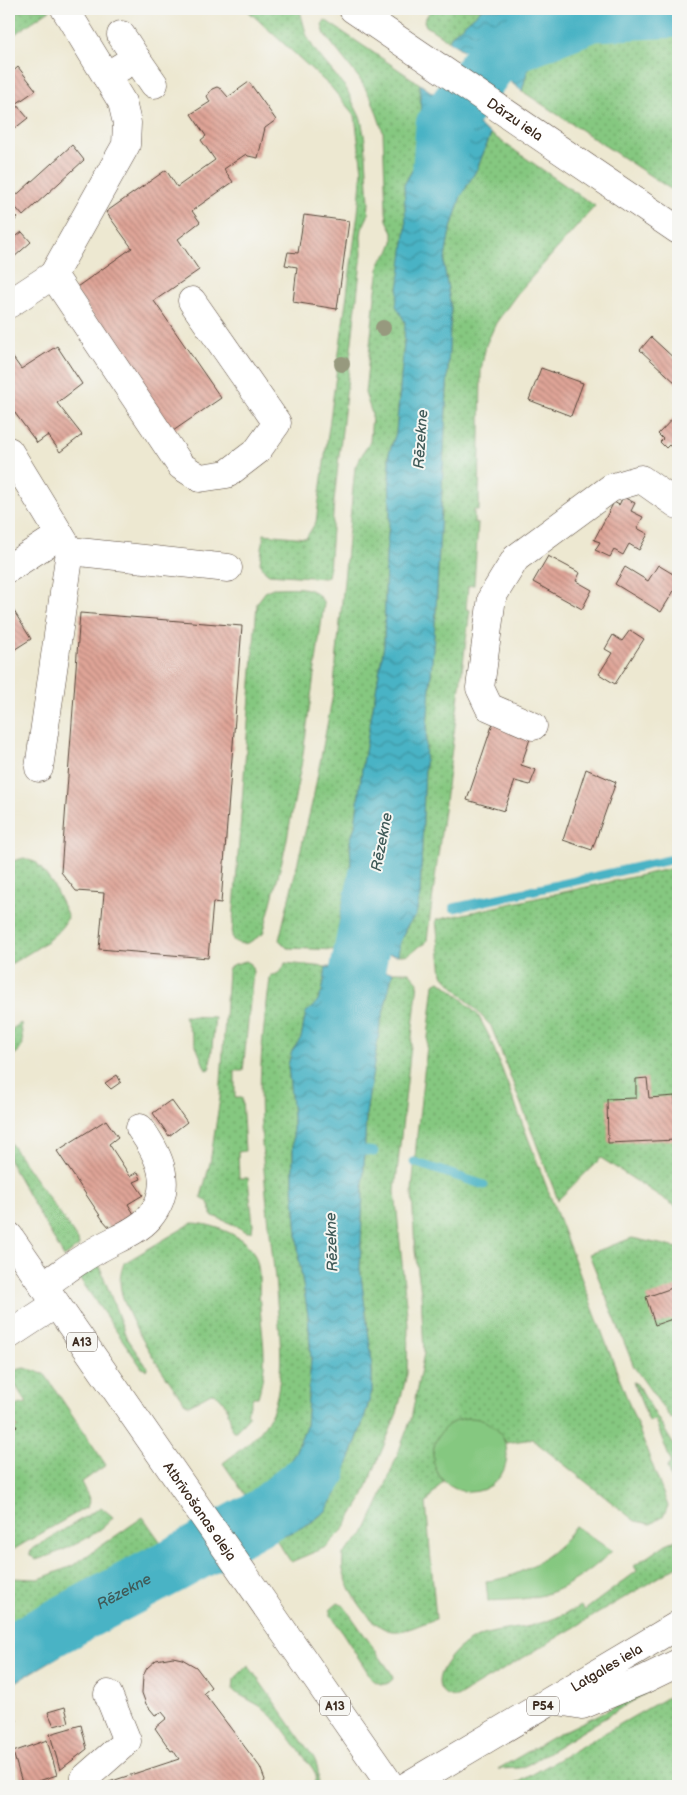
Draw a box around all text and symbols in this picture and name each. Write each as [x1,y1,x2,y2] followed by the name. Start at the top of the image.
[484,94,546,144] street label: Dārzu iela
[409,408,433,469] water label: Rēzekne
[367,811,397,873] water label: Rēzekne
[321,1212,343,1272] water label: Rēzekne
[67,1332,97,1351] road number: A13
[160,1458,240,1564] street label: Atbrīvošanas aleja
[93,1569,155,1614] water label: Rēzekne
[568,1640,645,1695] street label: Latgales iela
[320,1696,350,1715] road number: A13
[527,1696,559,1715] road number: P54

